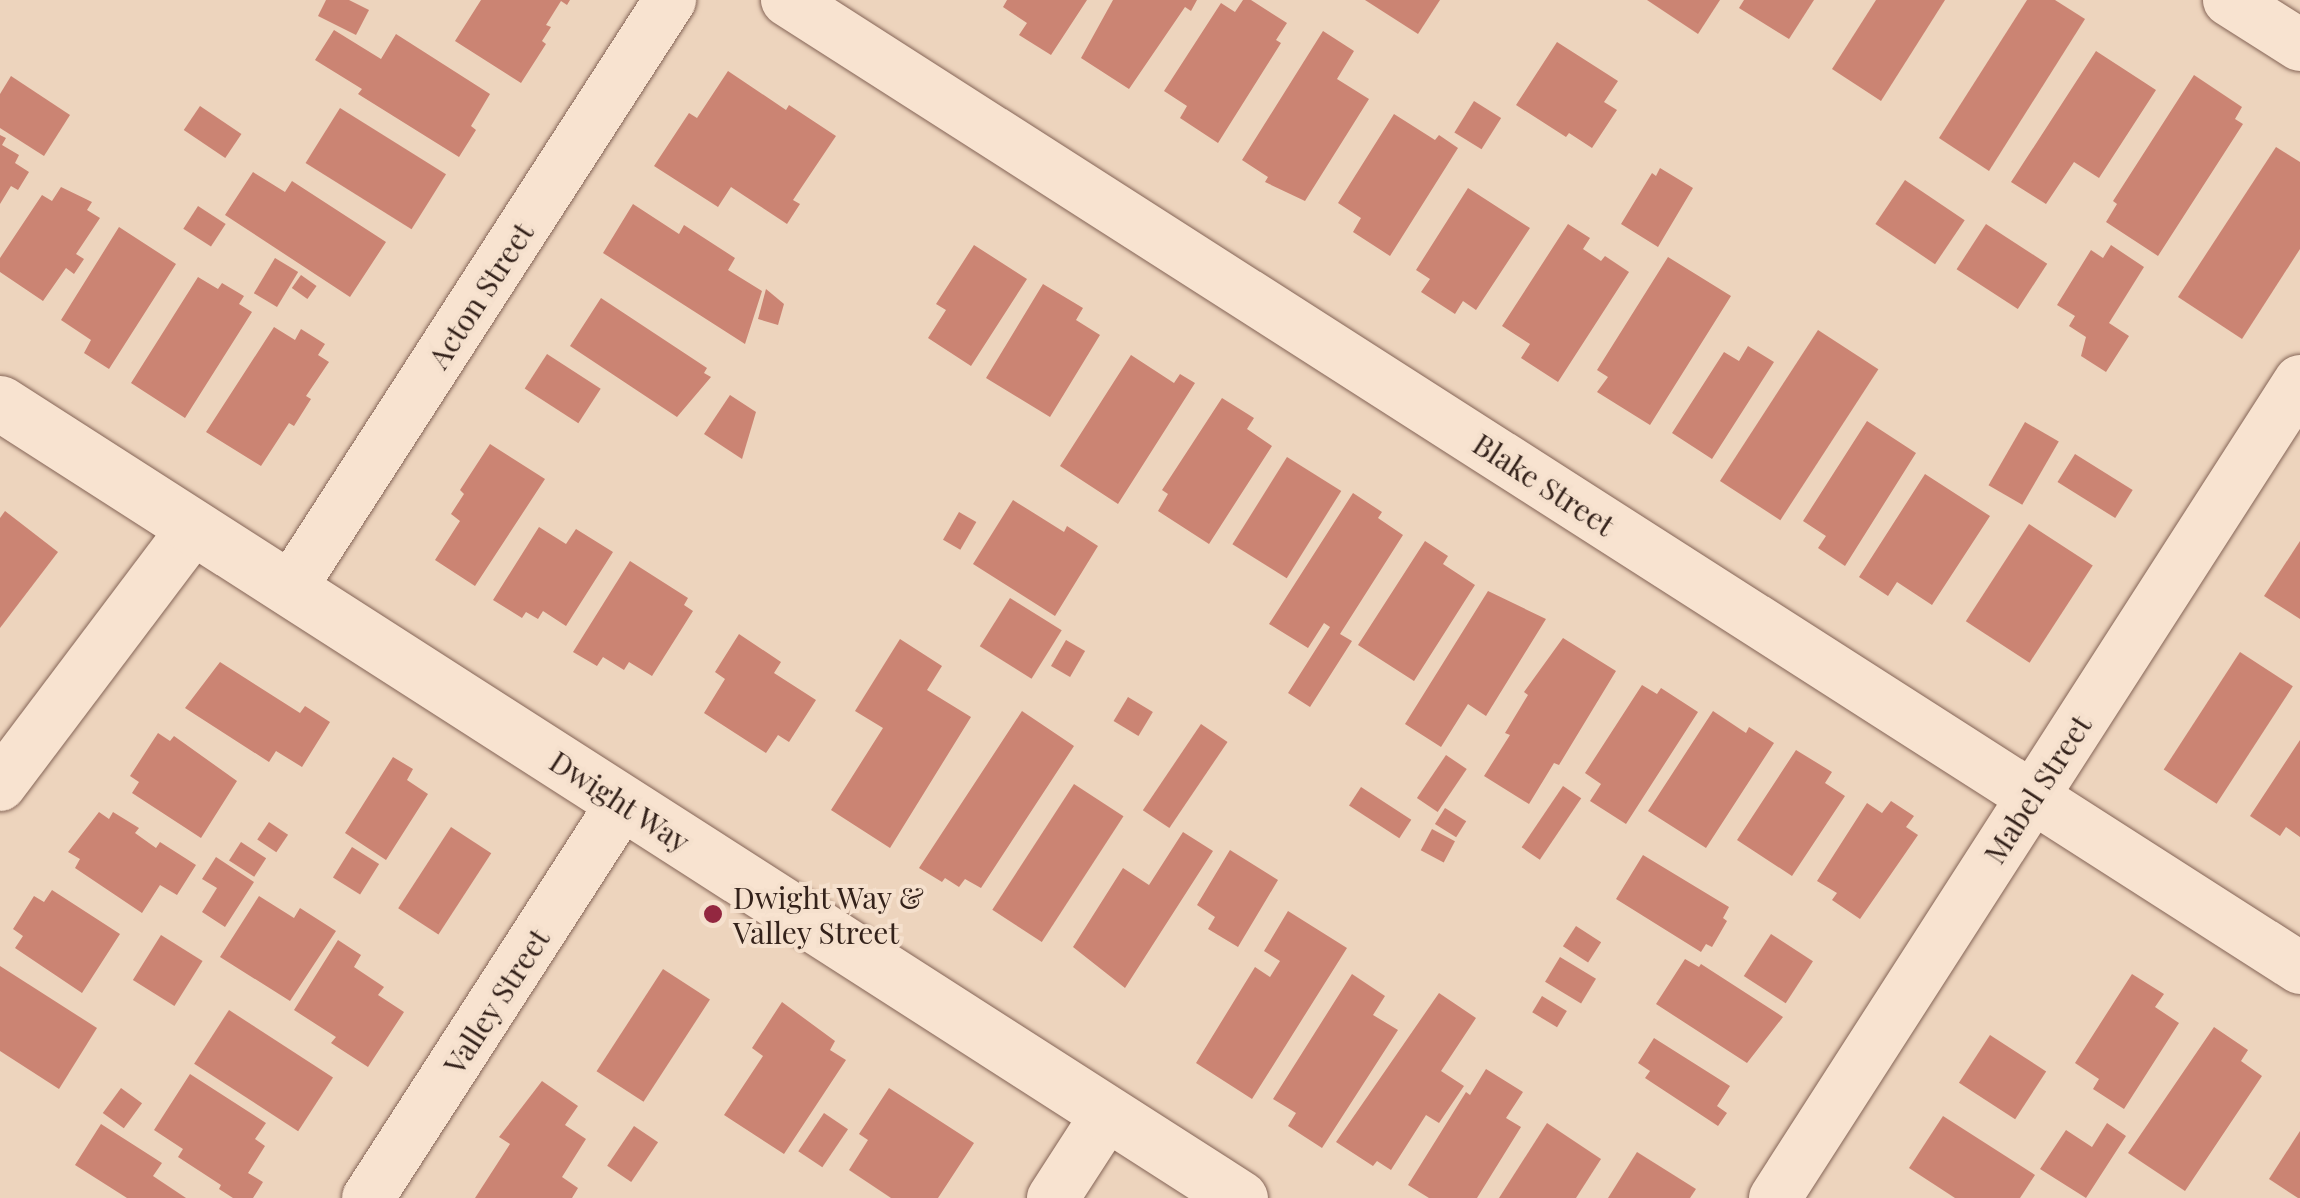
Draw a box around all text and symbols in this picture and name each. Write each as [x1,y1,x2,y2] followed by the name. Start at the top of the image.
[420,215,540,375] street label: Acton Street
[1467,425,1621,543] street label: Blake Street
[1976,708,2098,870] street label: Mabel Street
[543,742,697,860] street label: Dwight Way
[733,879,926,950] place label: Dwight Way & Valley Street
[702,903,724,925] marker: Dwight Way & Valley Street
[435,921,557,1081] street label: Valley Street

